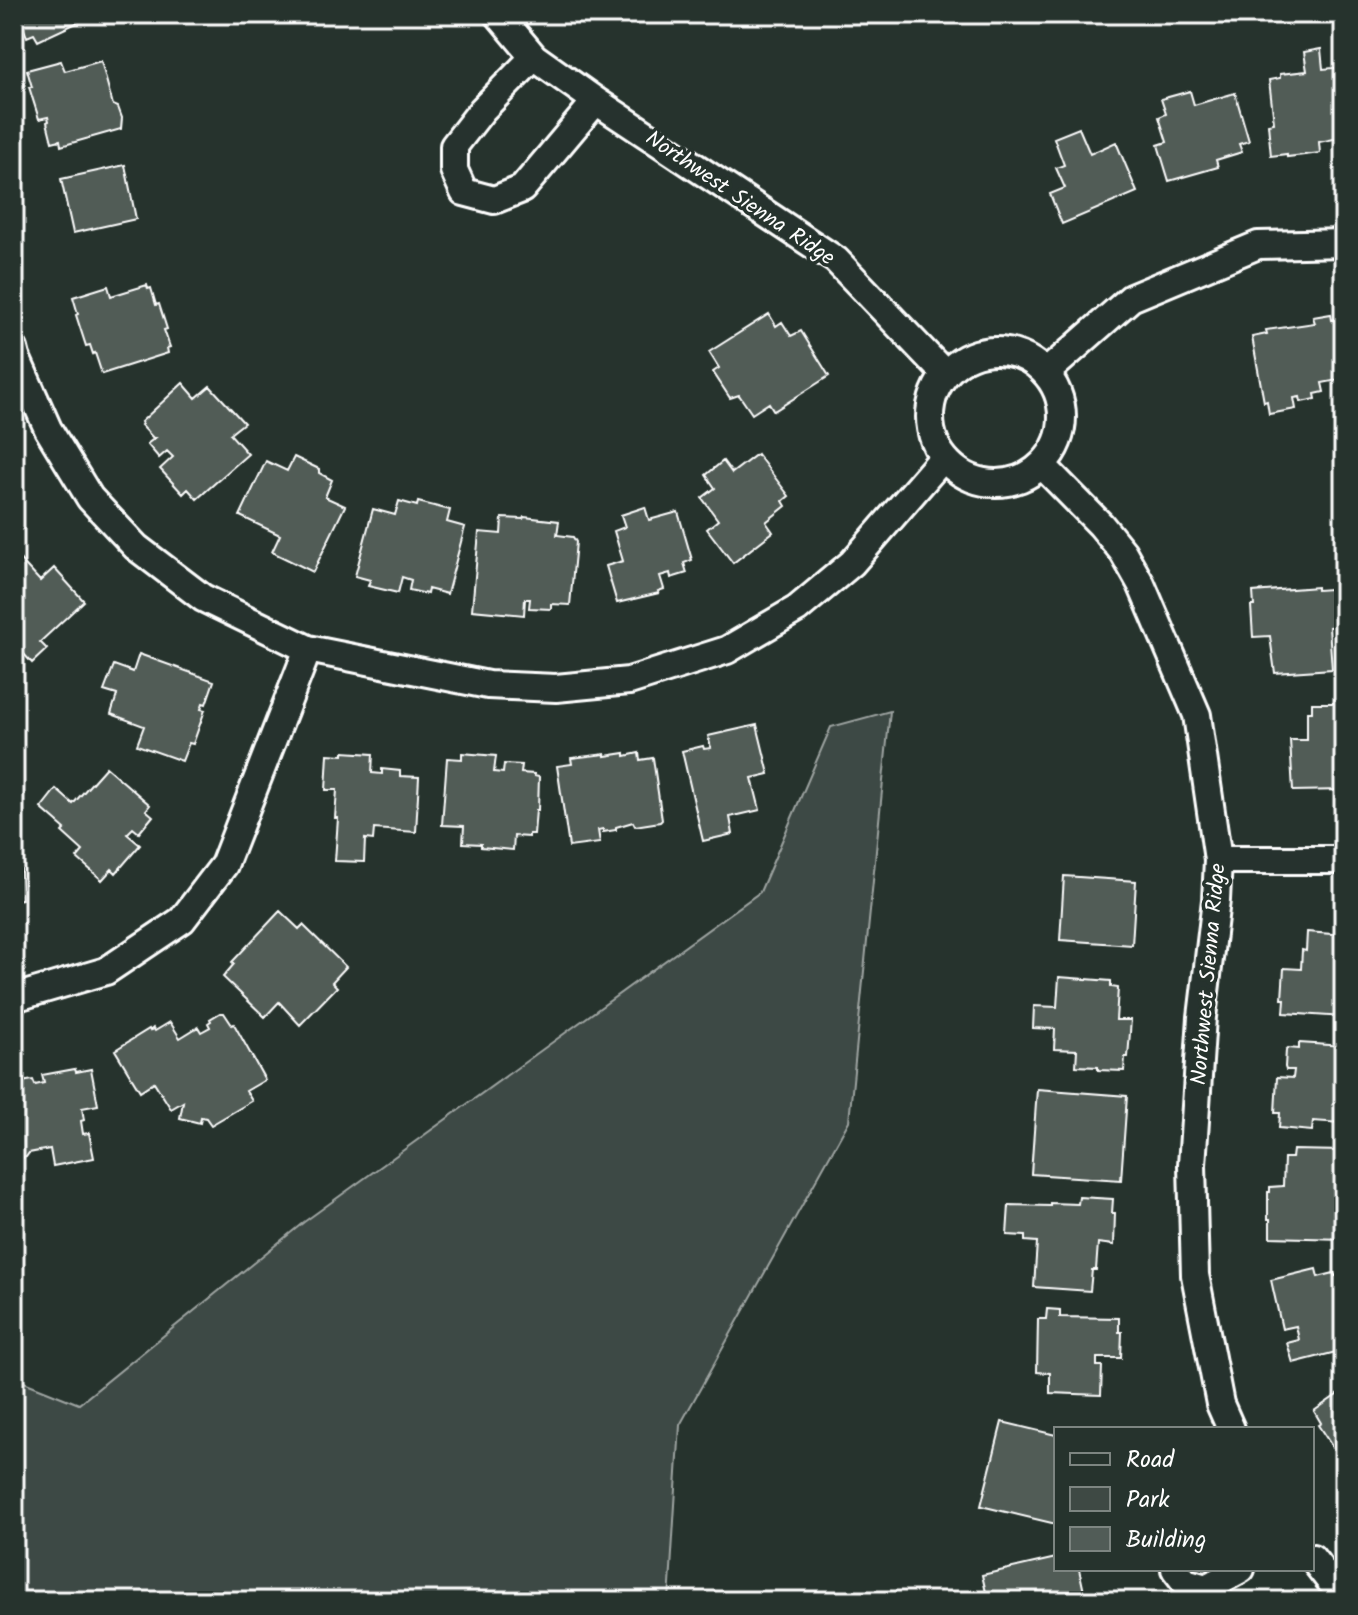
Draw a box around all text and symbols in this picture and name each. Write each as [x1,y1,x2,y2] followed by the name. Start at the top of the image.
[638,122,842,276] street label: Northwest Sienna Ridge
[1182,862,1237,1087] street label: Northwest Sienna Ridge
[1054,1427,1314,1571] legend
[1126,1441,1175,1480] text: Road
[1126,1481,1170,1520] text: Park
[1126,1521,1206,1560] text: Building

